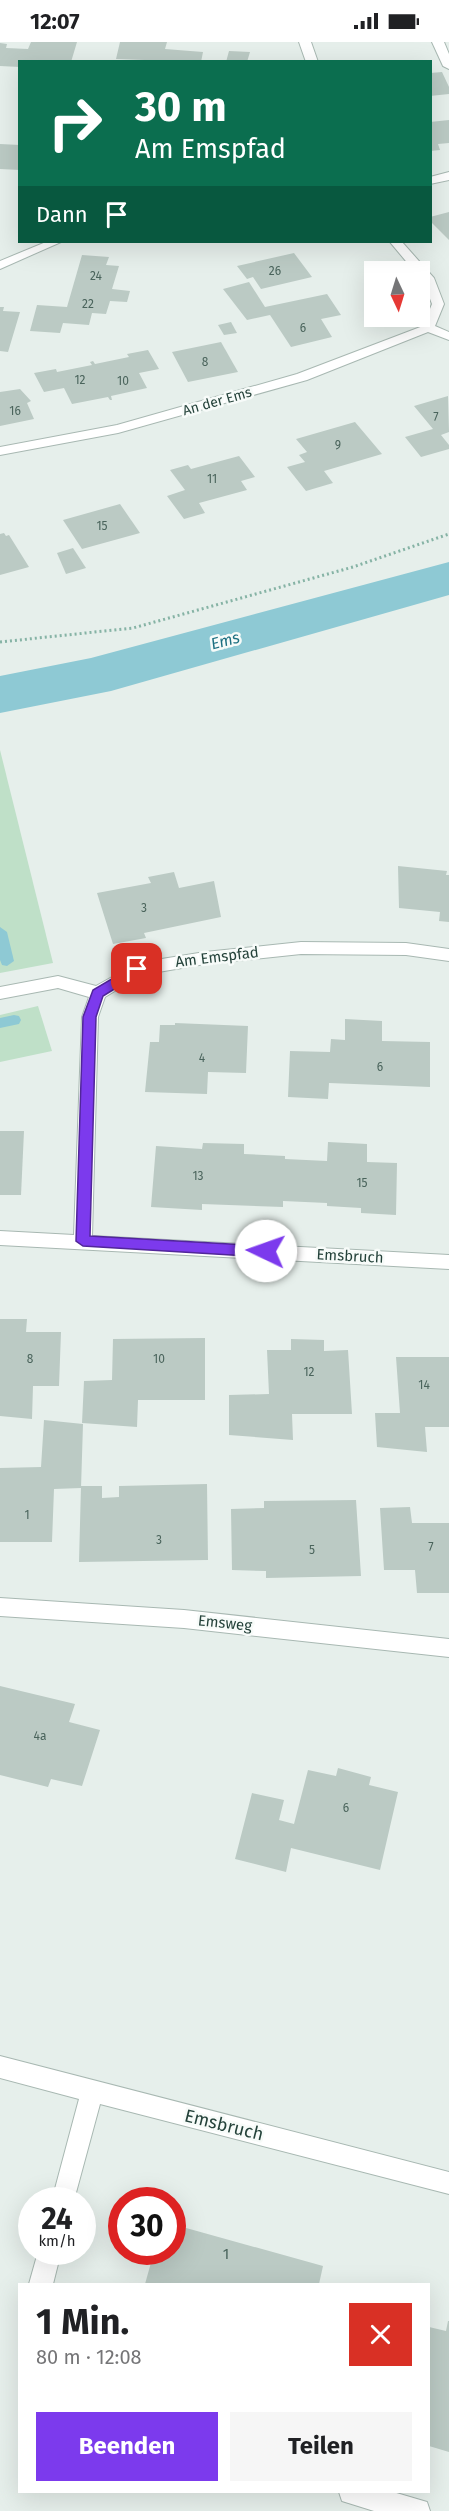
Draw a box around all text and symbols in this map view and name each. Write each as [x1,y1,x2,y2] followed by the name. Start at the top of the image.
[30,8,80,35] text: 12:07
[135,82,227,132] text: 30 m
[36,84,114,162] icon: right
[135,133,286,165] text: Am Emspfad
[100,198,133,231] icon: arrive
[36,201,88,228] text: Dann
[364,261,430,327] north arrow
[364,261,430,327] map controls
[269,264,281,278] house number: 26
[90,269,103,283] house number: 24
[82,297,94,311] house number: 22
[300,321,306,335] house number: 6
[202,355,209,369] house number: 8
[74,373,86,387] house number: 12
[117,374,129,388] house number: 10
[181,383,254,419] street label: An der Ems
[9,404,21,418] house number: 16
[433,410,439,424] house number: 7
[335,438,341,452] house number: 9
[207,472,217,486] house number: 11
[96,519,108,533] house number: 15
[209,628,242,653] water label: Ems
[141,901,147,915] house number: 3
[111,943,162,994] pin
[174,943,260,971] street label: Am Emspfad
[120,952,153,985] icon: arrive
[199,1051,206,1065] house number: 4
[377,1060,383,1074] house number: 6
[192,1169,204,1183] house number: 13
[356,1176,368,1190] house number: 15
[234,1219,298,1283] position arrow
[316,1245,384,1267] street label: Emsbruch
[27,1352,34,1366] house number: 8
[153,1352,165,1366] house number: 10
[303,1365,315,1379] house number: 12
[418,1378,430,1392] house number: 14
[24,1508,30,1522] house number: 1
[156,1533,162,1547] house number: 3
[428,1540,434,1554] house number: 7
[309,1543,315,1557] house number: 5
[197,1611,253,1635] street label: Emsweg
[34,1729,46,1743] house number: 4a
[343,1801,349,1815] house number: 6
[182,2105,266,2145] street label: Emsbruch
[108,2187,186,2265] speed limit sign: 30
[41,2201,73,2237] text: 24
[38,2232,76,2250] text: km/h
[223,2245,229,2263] house number: 1
[36,2300,129,2344] text: 1 Min.
[349,2303,412,2366] button: close
[36,2345,142,2369] text: 80 m · 12:08
[36,2412,218,2481] button: Beenden
[230,2412,412,2481] button: Teilen

